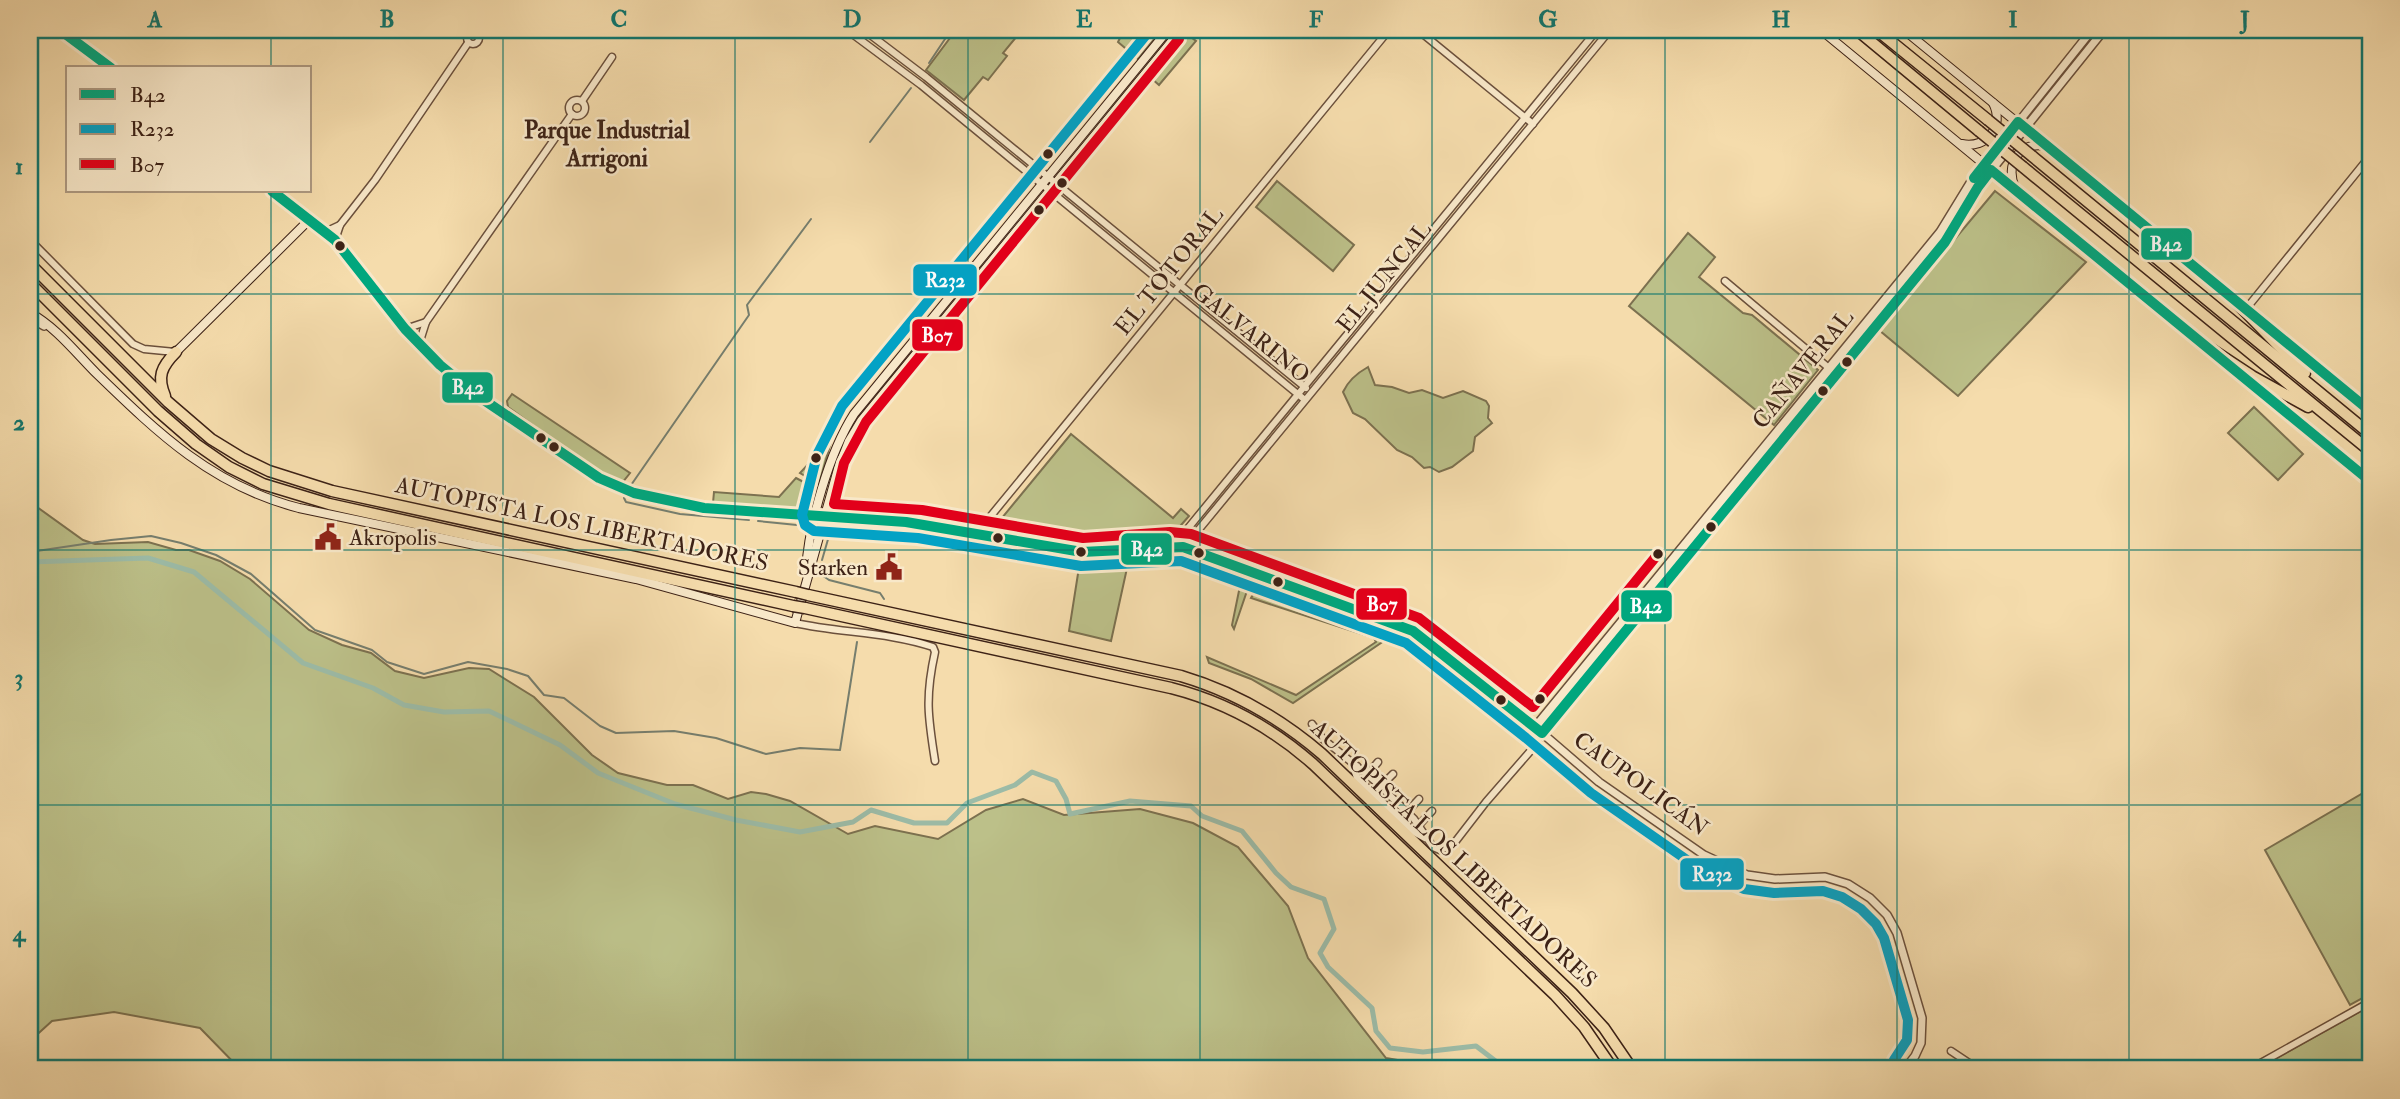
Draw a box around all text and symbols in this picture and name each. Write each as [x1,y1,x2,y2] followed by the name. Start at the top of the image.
[147,5,163,34] text: A
[379,5,395,34] text: B
[611,5,627,34] text: C
[843,5,861,34] text: D
[1076,5,1093,34] text: E
[1309,5,1324,34] text: F
[1538,5,1558,34] text: G
[1772,5,1791,34] text: H
[2008,5,2018,34] text: I
[2239,5,2250,35] text: J
[66,66,312,192] legend
[130,82,166,109] text: B42
[524,115,691,174] district label: Parque Industrial Arrigoni
[130,116,174,143] text: R232
[1041,147,1055,161] unlabelled marker
[15,152,23,181] text: 1
[130,152,165,179] text: B07
[1055,176,1069,190] unlabelled marker
[1108,201,1230,341] street label: EL TOTORAL
[1032,203,1046,217] unlabelled marker
[1330,215,1438,339] street label: EL JUNCAL
[2140,227,2193,261] line badge: B42
[2150,233,2183,257] text: B42
[333,239,347,253] unlabelled marker
[912,263,978,297] line badge: R232
[925,269,965,293] text: R232
[1186,277,1316,389] street label: GALVARINO
[1746,303,1860,435] street label: CAÑAVERAL
[911,318,964,352] line badge: B07
[922,324,953,348] text: B07
[1840,355,1854,369] unlabelled marker
[441,371,494,404] line badge: B42
[452,376,485,400] text: B42
[1816,384,1830,398] unlabelled marker
[13,408,25,437] text: 2
[534,431,548,445] unlabelled marker
[547,440,561,454] unlabelled marker
[809,451,823,465] unlabelled marker
[392,470,771,578] street label: AUTOPISTA LOS LIBERTADORES
[1704,520,1718,534] unlabelled marker
[313,522,343,552] public building icon: Akropolis
[348,523,437,553] place label: Akropolis
[991,531,1005,545] unlabelled marker
[1120,532,1173,566] line badge: B42
[1131,538,1164,562] text: B42
[1074,545,1088,559] unlabelled marker
[1192,546,1206,560] unlabelled marker
[1651,547,1665,561] unlabelled marker
[874,552,904,582] public building icon: Starken
[798,553,868,582] place label: Starken
[1271,575,1285,589] unlabelled marker
[1355,587,1408,621] line badge: B07
[1620,589,1673,623] line badge: B42
[1367,593,1398,617] text: B07
[1630,595,1663,619] text: B42
[15,663,23,692] text: 3
[1533,692,1547,706] unlabelled marker
[1494,693,1508,707] unlabelled marker
[1304,713,1603,994] street label: AUTOPISTA LOS LIBERTADORES
[1568,725,1715,843] street label: CAUPOLICÁN
[1679,857,1745,891] line badge: R232
[1692,863,1732,887] text: R232
[12,919,27,948] text: 4

